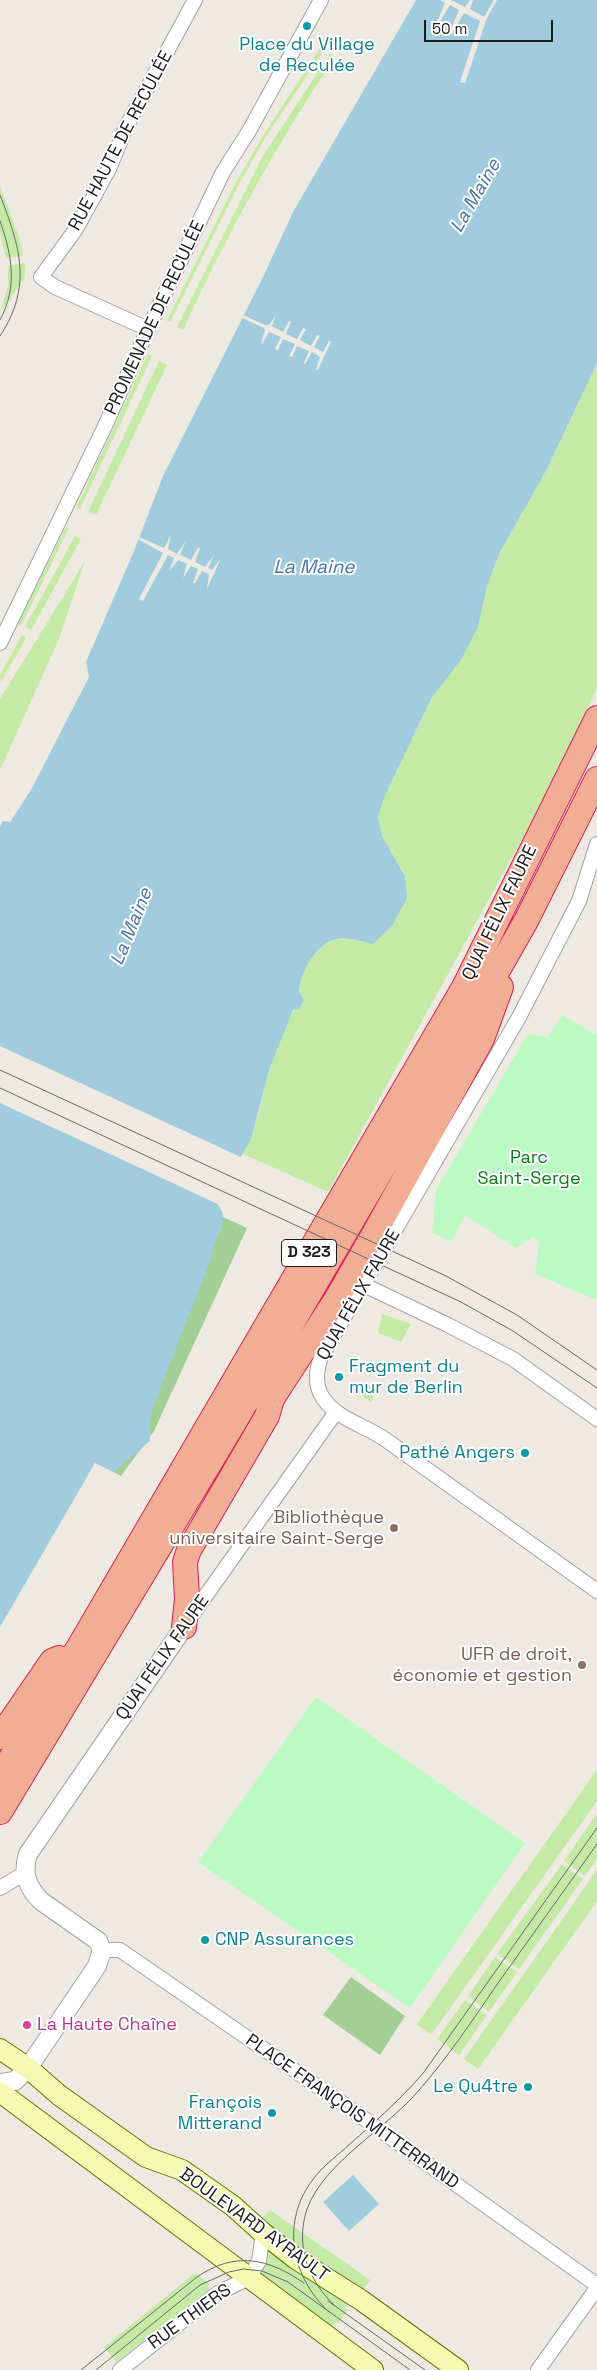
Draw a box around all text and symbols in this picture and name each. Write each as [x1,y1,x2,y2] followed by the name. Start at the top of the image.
[427,10,556,42] scale bar
[432,19,467,38] text: 50 m
[301,20,313,32] marker: Place du Village de Reculée
[239,34,375,76] place label: Place du Village de Reculée
[64,48,178,234] street label: RUE HAUTE DE RECULÉE
[446,155,506,237] water label: La Maine
[100,217,210,419] street label: PROMENADE DE RECULÉE
[273,557,355,579] water label: La Maine
[458,842,542,984] street label: QUAI FÉLIX FAURE
[106,885,158,969] water label: La Maine
[477,1147,581,1190] park label: Parc Saint-Serge
[313,1226,405,1364] street label: QUAI FÉLIX FAURE
[282,1240,336,1266] road number: D 323
[349,1356,463,1398] place label: Fragment du mur de Berlin
[333,1371,345,1383] marker: Fragment du mur de Berlin
[399,1442,515,1464] place label: Pathé Angers
[519,1447,531,1459] marker: Pathé Angers
[169,1507,384,1550] place label: Bibliothèque universitaire Saint-Serge
[388,1522,400,1534] marker: Bibliothèque universitaire Saint-Serge
[112,1591,214,1725] street label: QUAI FÉLIX FAURE
[393,1644,572,1686] place label: UFR de droit, économie et gestion
[576,1659,588,1671] marker: UFR de droit, économie et gestion
[215,1929,354,1951] place label: CNP Assurances
[199,1934,211,1946] marker: CNP Assurances
[37,2014,177,2036] place label: La Haute Chaîne
[21,2019,33,2031] marker: La Haute Chaîne
[241,2030,463,2194] street label: PLACE FRANÇOIS MITTERRAND
[433,2076,518,2098] place label: Le Qu4tre
[522,2081,534,2093] marker: Le Qu4tre
[178,2092,262,2134] place label: François Mitterand
[266,2107,278,2119] marker: François Mitterand
[175,2163,333,2287] street label: BOULEVARD AYRAULT
[144,2280,236,2354] street label: RUE THIERS

